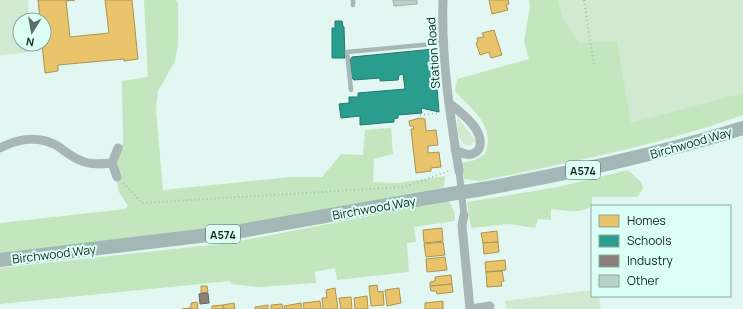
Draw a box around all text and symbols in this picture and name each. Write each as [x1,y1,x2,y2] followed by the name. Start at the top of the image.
[12,12,52,52] north arrow
[422,17,444,89] street label: Station Road
[25,34,35,50] text: N
[648,123,734,163] street label: Birchwood Way
[566,161,600,179] road number: A574
[331,192,418,224] street label: Birchwood Way
[591,205,731,297] legend
[627,212,666,229] text: Homes
[206,225,240,243] road number: A574
[627,232,671,249] text: Schools
[11,240,97,268] street label: Birchwood Way
[627,252,673,269] text: Industry
[627,272,660,289] text: Other

